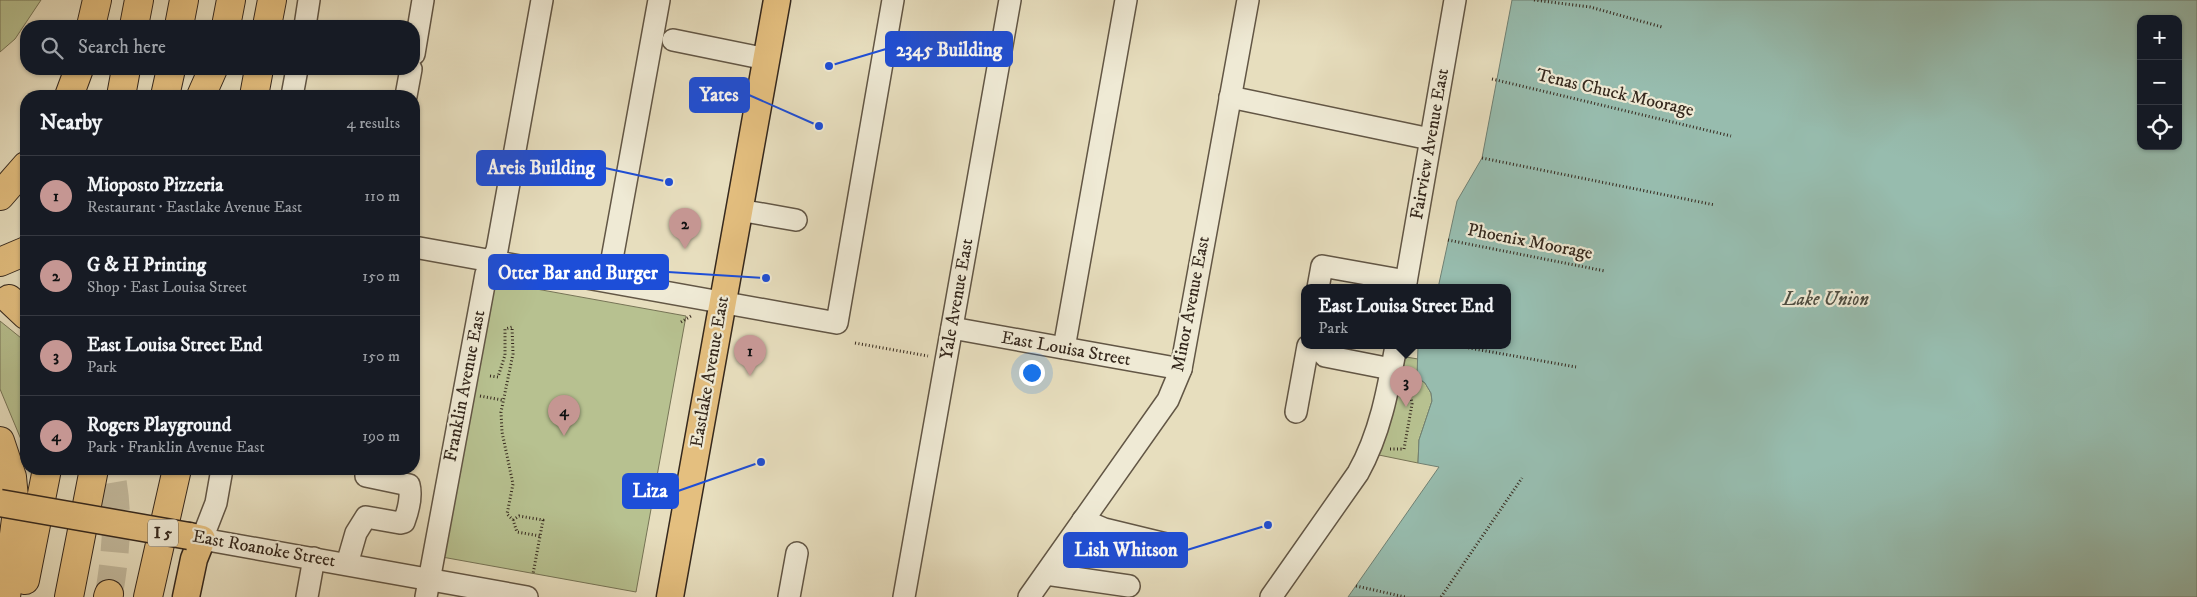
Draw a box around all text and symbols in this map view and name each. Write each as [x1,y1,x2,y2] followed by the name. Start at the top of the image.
[2137,15,2182,150] map controls
[2137,15,2182,60] button: +
[20,20,420,75] search box
[886,32,1012,66] callout: 2345 Building
[38,34,66,62] icon: search
[78,36,166,59] text: Search here
[896,39,1003,62] text: 2345 Building
[2137,60,2182,105] button: −
[1534,64,1696,122] street label: Tenas Chuck Moorage
[1406,67,1454,221] street label: Fairview Avenue East
[690,78,749,112] callout: Yates
[698,84,739,107] text: Yates
[2137,105,2182,150] button: locate
[40,110,102,136] text: Nearby
[347,113,400,133] text: 4 results
[477,151,605,185] callout: Areis Building
[486,157,596,180] text: Areis Building
[87,174,223,197] text: Mioposto Pizzeria
[53,186,59,206] text: 1
[364,186,400,206] text: 110 m
[87,197,302,217] text: Restaurant · Eastlake Avenue East
[669,208,701,249] pin: 2
[1466,219,1594,265] street label: Phoenix Moorage
[1167,234,1215,374] street label: Minor Avenue East
[936,237,979,361] street label: Yale Avenue East
[87,254,206,277] text: G & H Printing
[489,255,668,289] callout: Otter Bar and Burger
[498,262,659,285] text: Otter Bar and Burger
[52,266,60,286] text: 2
[362,266,400,286] text: 150 m
[87,277,247,297] text: Shop · East Louisa Street
[1301,284,1511,349] popup
[1782,288,1869,311] water label: Lake Union
[686,294,734,449] street label: Eastlake Avenue East
[1318,295,1494,318] text: East Louisa Street End
[440,308,491,464] street label: Franklin Avenue East
[1318,318,1348,338] text: Park
[999,327,1133,371] street label: East Louisa Street
[87,334,262,357] text: East Louisa Street End
[734,335,766,376] pin: 1
[53,346,59,366] text: 3
[362,346,400,366] text: 150 m
[87,357,117,377] text: Park
[1019,360,1045,386] your location
[1390,366,1422,407] pin: 3
[548,395,580,436] pin: 4
[87,414,231,437] text: Rogers Playground
[51,426,61,446] text: 4
[362,426,400,446] text: 190 m
[87,437,265,457] text: Park · Franklin Avenue East
[623,474,678,508] callout: Liza
[633,480,668,503] text: Liza
[148,520,178,546] road number: I 5
[191,526,338,572] street label: East Roanoke Street
[1064,533,1187,567] callout: Lish Whitson
[1074,539,1179,562] text: Lish Whitson

